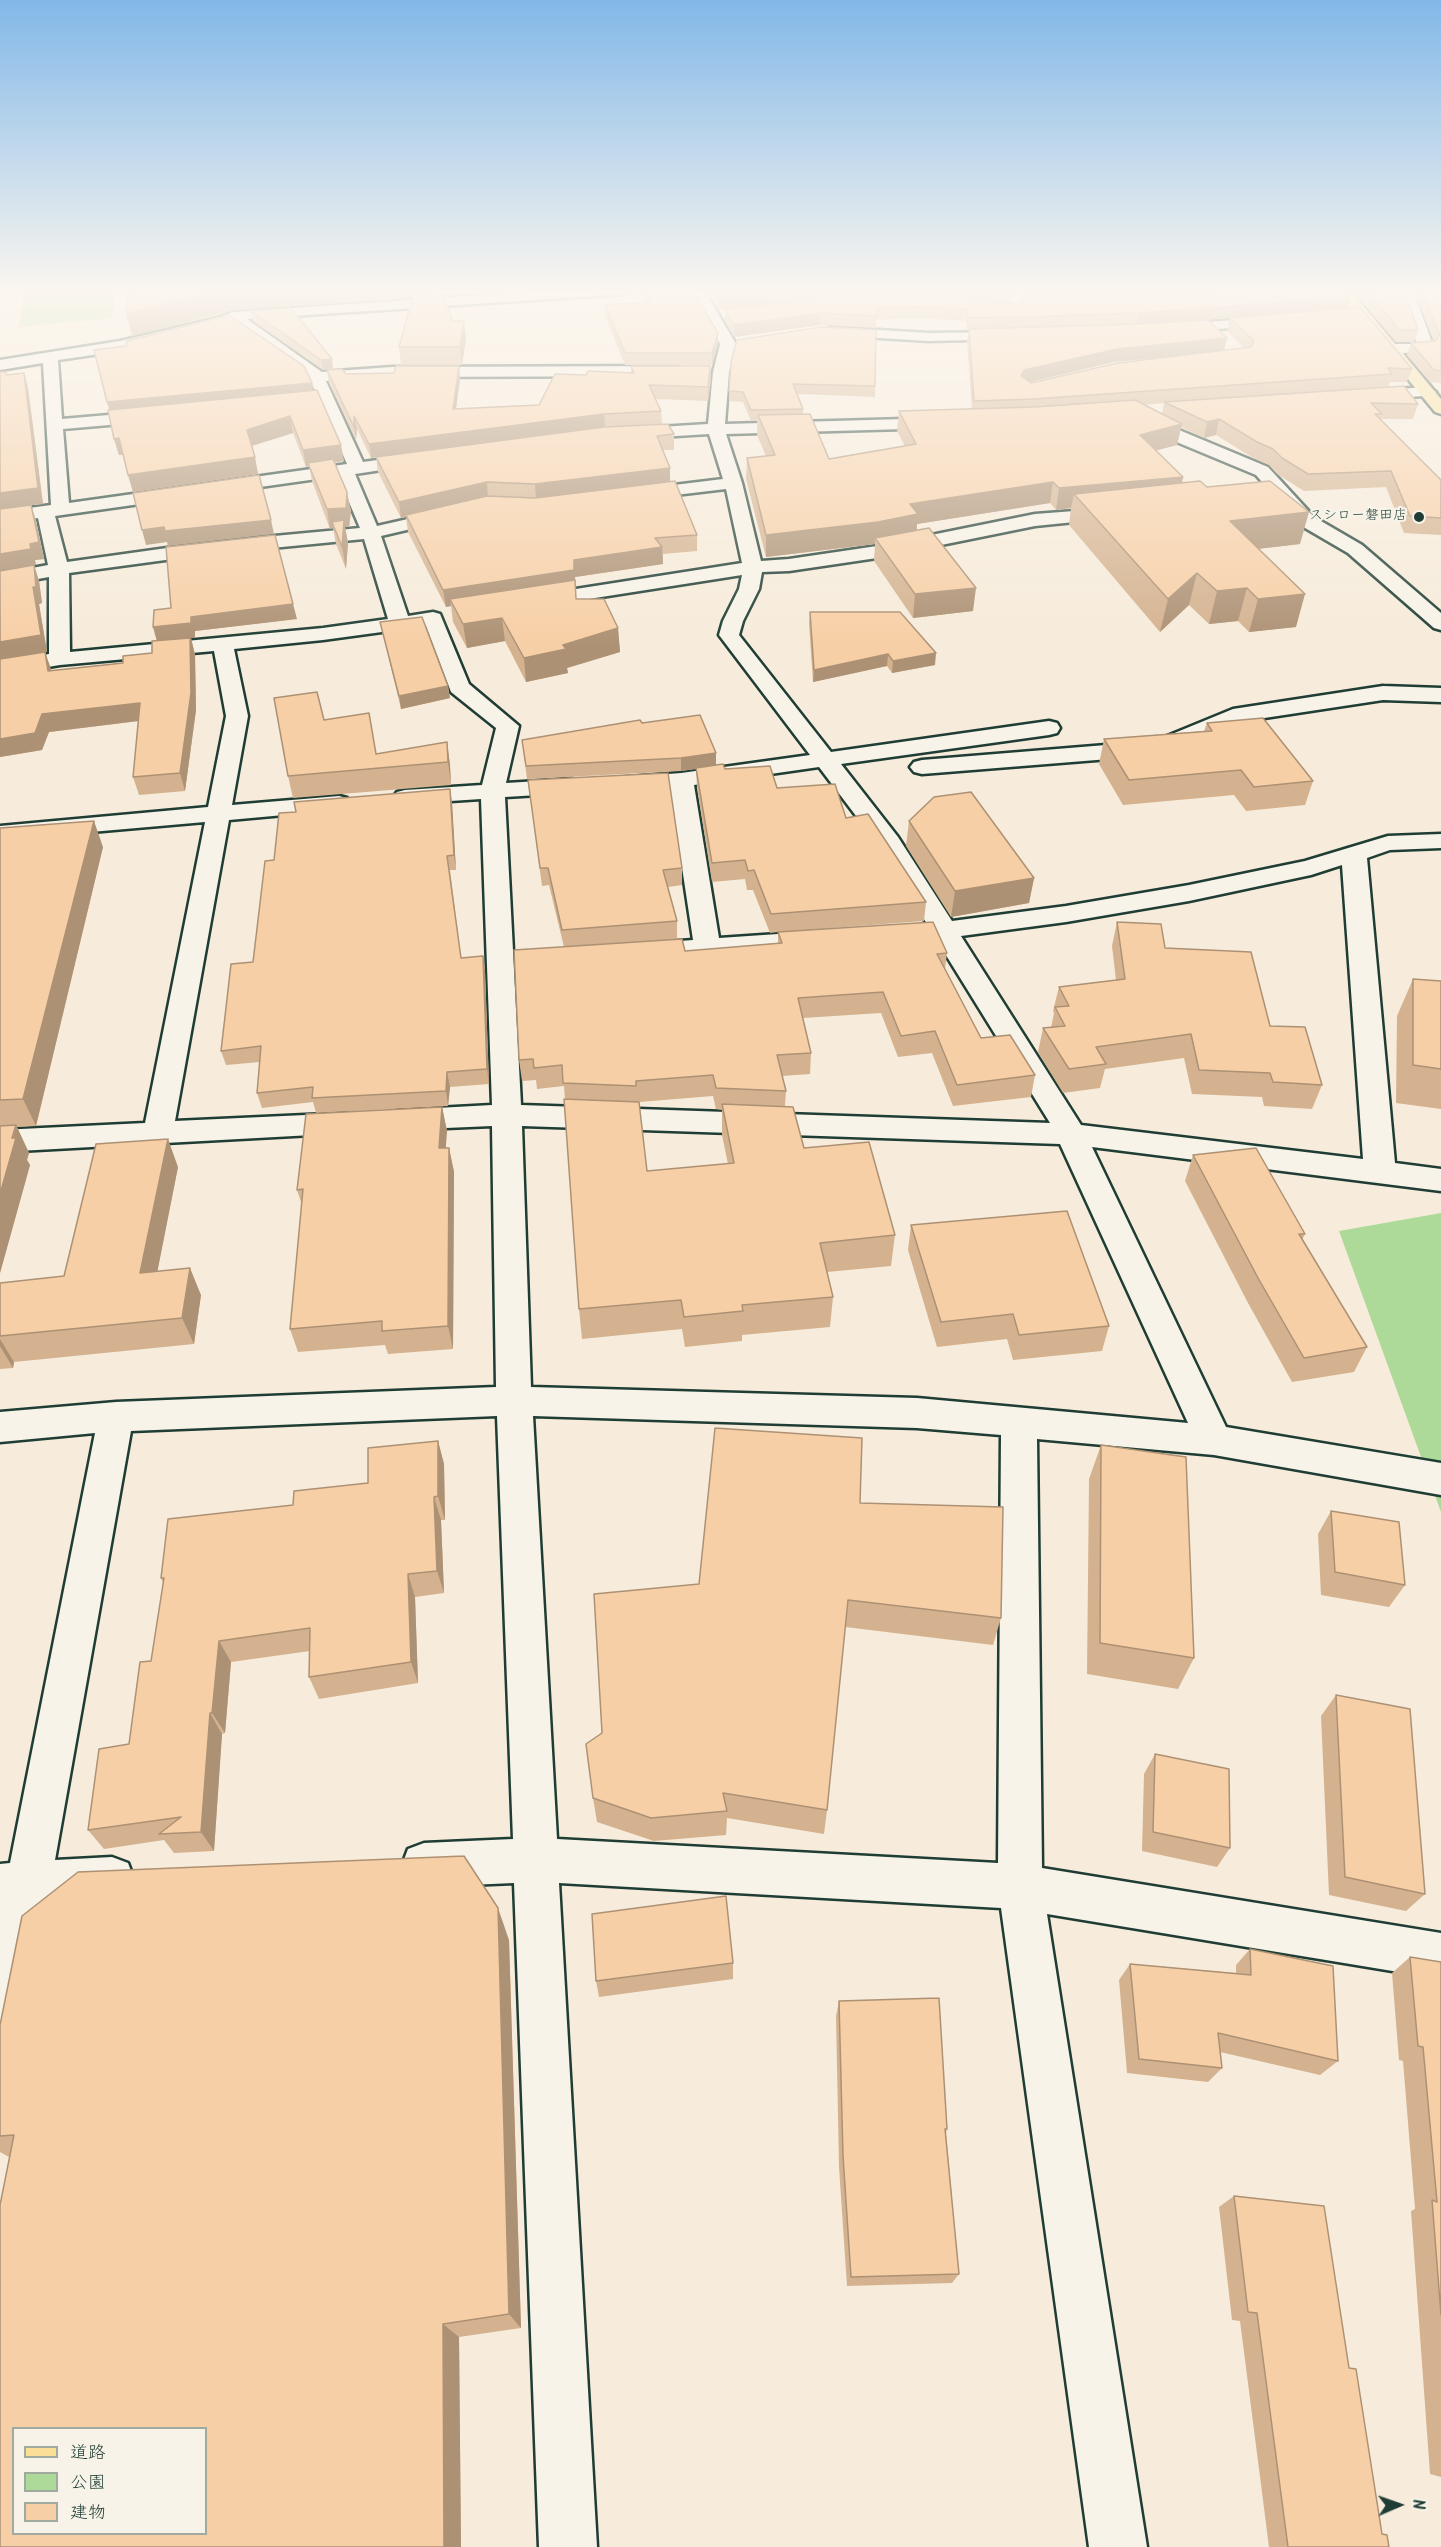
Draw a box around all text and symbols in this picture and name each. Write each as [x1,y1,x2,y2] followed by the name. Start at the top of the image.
[1309,509,1407,525] place label: スシロー磐田店
[1412,510,1426,524] marker: スシロー磐田店
[12,2427,207,2535] legend
[70,2439,106,2468] text: 道路
[70,2469,106,2498] text: 公園
[1369,2475,1429,2535] north arrow
[70,2499,106,2528] text: 建物
[1405,2499,1430,2510] text: N

